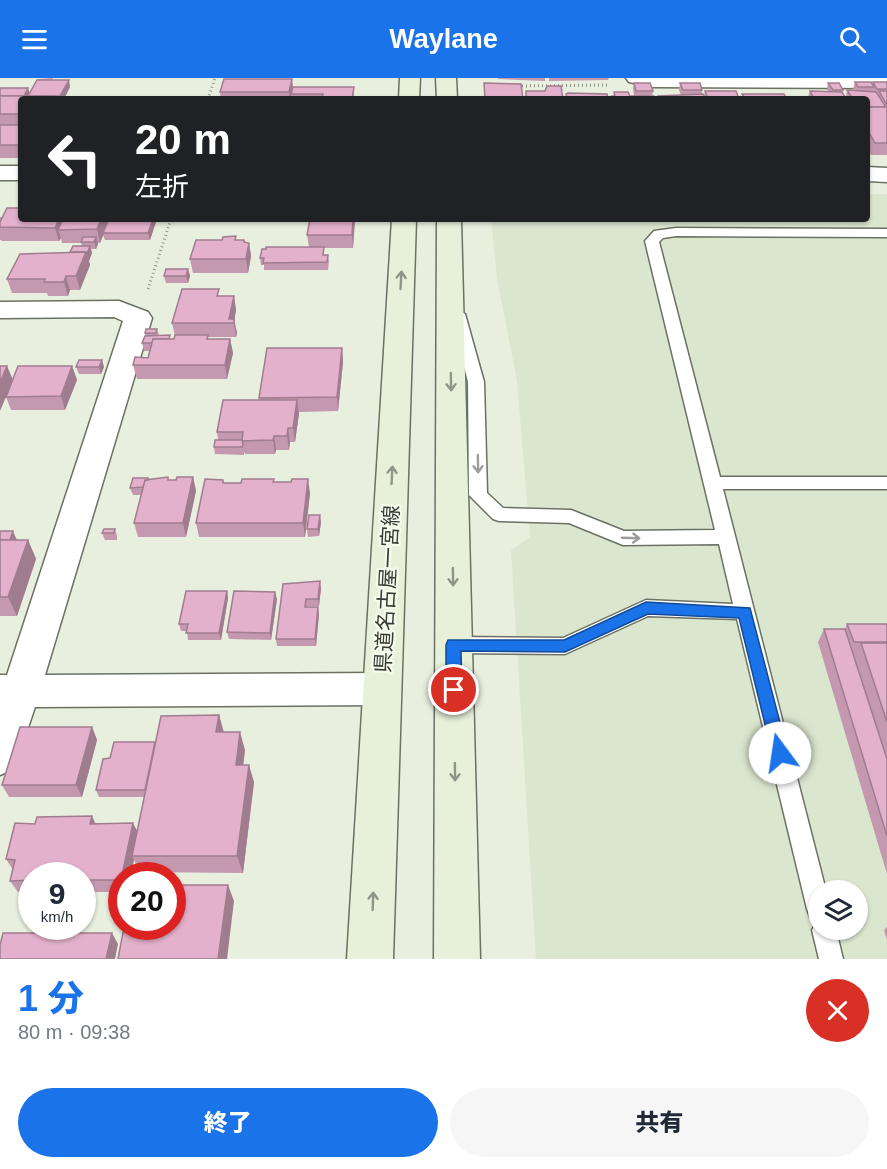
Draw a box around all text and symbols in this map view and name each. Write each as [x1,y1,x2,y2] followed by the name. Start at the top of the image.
[18,23,51,56] icon: menu
[836,23,869,56] icon: search
[389,24,498,54] text: Waylane
[135,116,231,163] text: 20 m
[36,120,114,198] icon: left
[135,172,189,202] text: 左折
[396,271,407,291] one-way arrow
[445,372,457,392] one-way arrow
[472,454,484,474] one-way arrow
[387,466,398,485] one-way arrow
[371,505,403,673] street label: 県道名古屋一宮線
[620,532,640,543] one-way arrow
[447,567,459,587] one-way arrow
[428,664,479,715] pin
[437,673,470,706] icon: arrive
[748,721,812,785] position arrow
[449,762,461,782] one-way arrow
[108,862,186,940] speed limit sign: 20
[49,877,65,910] text: 9
[808,880,868,940] map controls
[808,880,868,940] button: layers
[367,891,378,911] one-way arrow
[41,908,73,925] text: km/h
[18,978,84,1019] text: 1 分
[806,979,869,1042] button: close
[18,1021,130,1043] text: 80 m · 09:38
[18,1088,438,1157] button: 終了
[450,1088,869,1157] button: 共有

